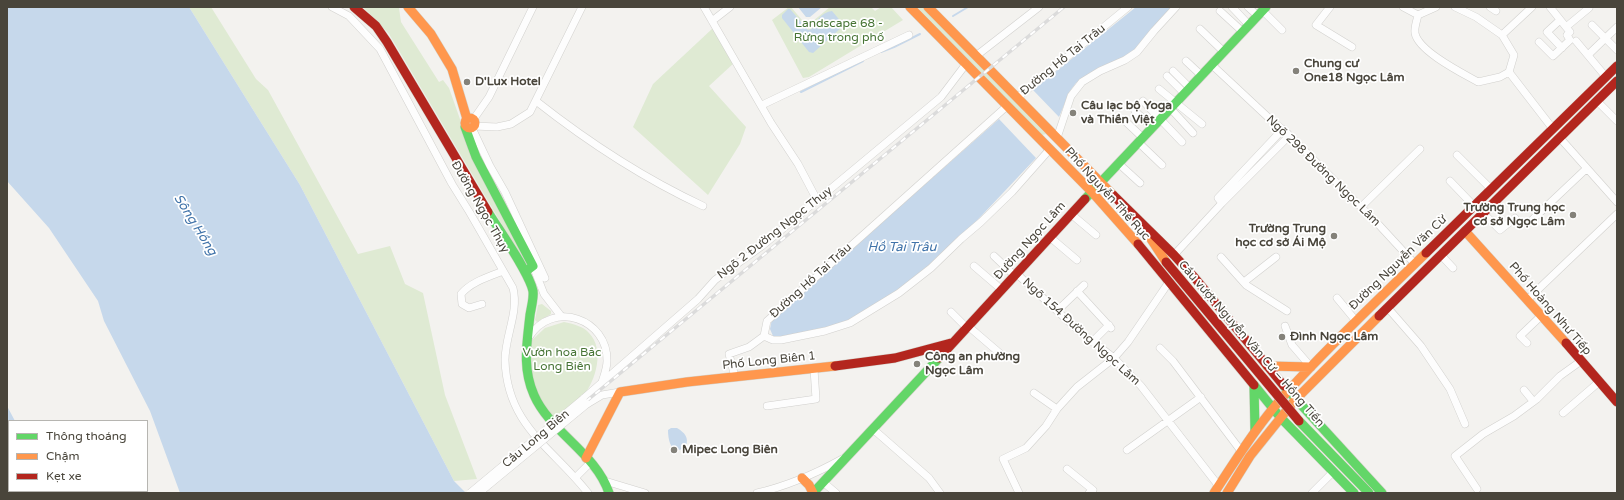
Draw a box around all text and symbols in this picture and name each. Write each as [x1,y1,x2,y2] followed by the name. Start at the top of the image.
[794,17,884,45] park label: Landscape 68 - Rừng trong phố
[1018,21,1108,99] street label: Đường Hồ Tai Trâu
[1304,57,1404,85] place label: Chung cư One18 Ngọc Lâm
[1291,66,1301,76] marker: Chung cư One18 Ngọc Lâm
[475,75,541,89] place label: D'Lux Hotel
[462,77,472,87] marker: D'Lux Hotel
[1081,99,1172,127] place label: Câu lạc bộ Yoga và Thiền Việt
[1068,108,1078,118] marker: Câu lạc bộ Yoga và Thiền Việt
[1263,113,1383,229] street label: Ngõ 298 Đường Ngọc Lâm
[1061,144,1153,244] street label: Phố Nguyễn Thế Rục
[448,158,512,256] street label: Đường Ngọc Thụy
[715,184,835,282] street label: Ngõ 2 Đường Ngọc Thụy
[170,192,220,258] water label: Sông Hồng
[991,199,1069,283] street label: Đường Ngọc Lâm
[1464,201,1565,229] place label: Trường Trung học cơ sở Ngọc Lâm
[1568,210,1578,220] marker: Trường Trung học cơ sở Ngọc Lâm
[1346,213,1450,313] street label: Đường Nguyễn Văn Cừ
[1235,222,1326,250] place label: Trường Trung học cơ sở Ái Mộ
[1329,231,1339,241] marker: Trường Trung học cơ sở Ái Mộ
[767,240,855,322] street label: Đường Hồ Tai Trâu
[867,240,937,256] water label: Hồ Tai Trâu
[1175,258,1327,430] street label: Cầu vượt Nguyễn Văn Cừ – Hồng Tiến
[1506,260,1594,358] street label: Phố Hoàng Như Tiếp
[1019,275,1143,389] street label: Ngõ 154 Đường Ngọc Lâm
[1290,330,1378,344] place label: Đình Ngọc Lâm
[1277,332,1287,342] marker: Đình Ngọc Lâm
[523,346,601,374] park label: Vườn hoa Bắc Long Biên
[722,349,816,373] street label: Phố Long Biên 1
[925,350,1020,378] place label: Công an phường Ngọc Lâm
[912,359,922,369] marker: Công an phường Ngọc Lâm
[500,407,572,471] street label: Cầu Long Biên
[8,420,148,492] legend
[46,429,127,443] text: Thông thoáng
[682,443,778,457] place label: Mipec Long Biên
[669,445,679,455] marker: Mipec Long Biên
[46,449,79,463] text: Chậm
[46,469,82,483] text: Kẹt xe

